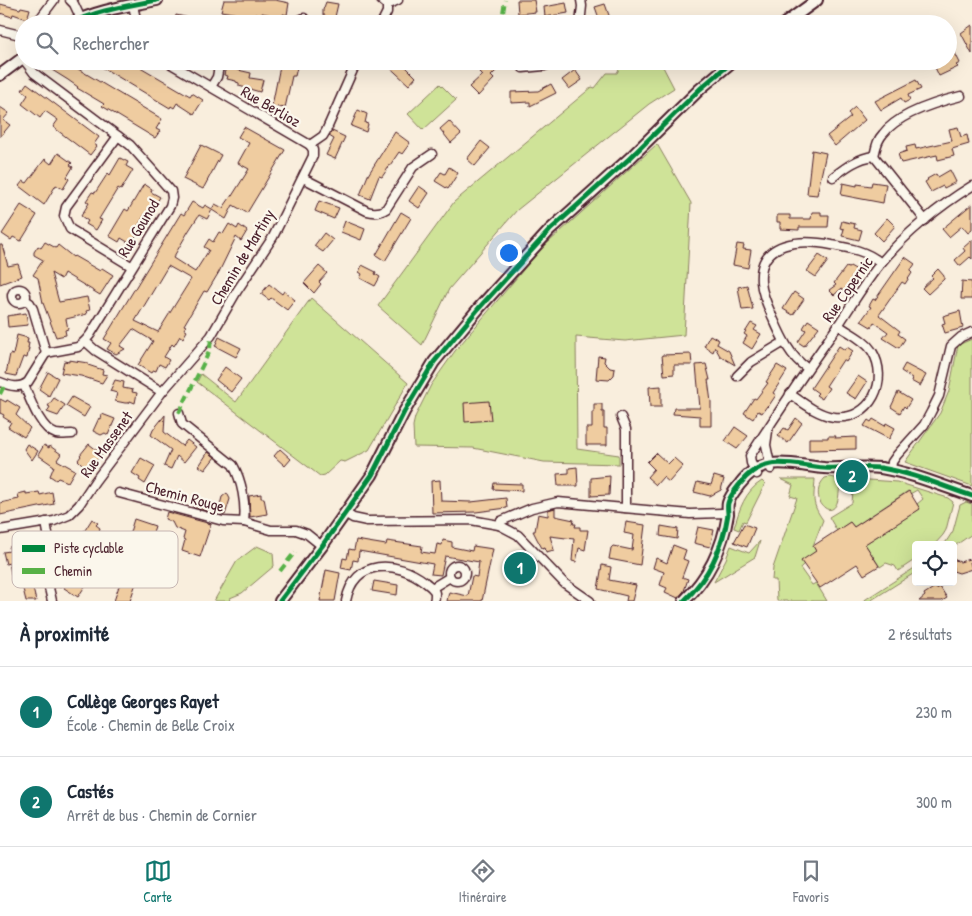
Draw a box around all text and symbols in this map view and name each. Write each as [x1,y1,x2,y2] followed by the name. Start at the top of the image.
[15,15,957,70] search box
[33,29,61,57] icon: search
[73,30,150,56] text: Rechercher
[237,80,305,132] street label: Rue Berlioz
[112,195,164,261] street label: Rue Gounod
[205,205,280,309] street label: Chemin de Martiny
[496,240,522,266] your location
[816,251,878,326] street label: Rue Copernic
[74,406,138,482] street label: Rue Massenet
[836,457,868,495] pin: 2
[143,475,227,517] street label: Chemin Rouge
[12,531,178,588] legend
[54,538,124,558] text: Piste cyclable
[912,541,957,586] map controls
[912,541,957,586] button: locate
[504,549,536,587] pin: 1
[54,561,92,580] text: Chemin
[20,619,109,648] text: À proximité
[888,623,952,645] text: 2 résultats
[67,688,219,714] text: Collège Georges Rayet
[33,701,39,723] text: 1
[916,701,952,723] text: 230 m
[67,714,235,736] text: École · Chemin de Belle Croix
[67,778,114,804] text: Castés
[32,791,40,813] text: 2
[916,791,952,813] text: 300 m
[67,804,257,826] text: Arrêt de bus · Chemin de Cornier
[143,857,172,906] tab: Carte
[458,857,507,906] tab: Itinéraire
[793,857,829,906] tab: Favoris

